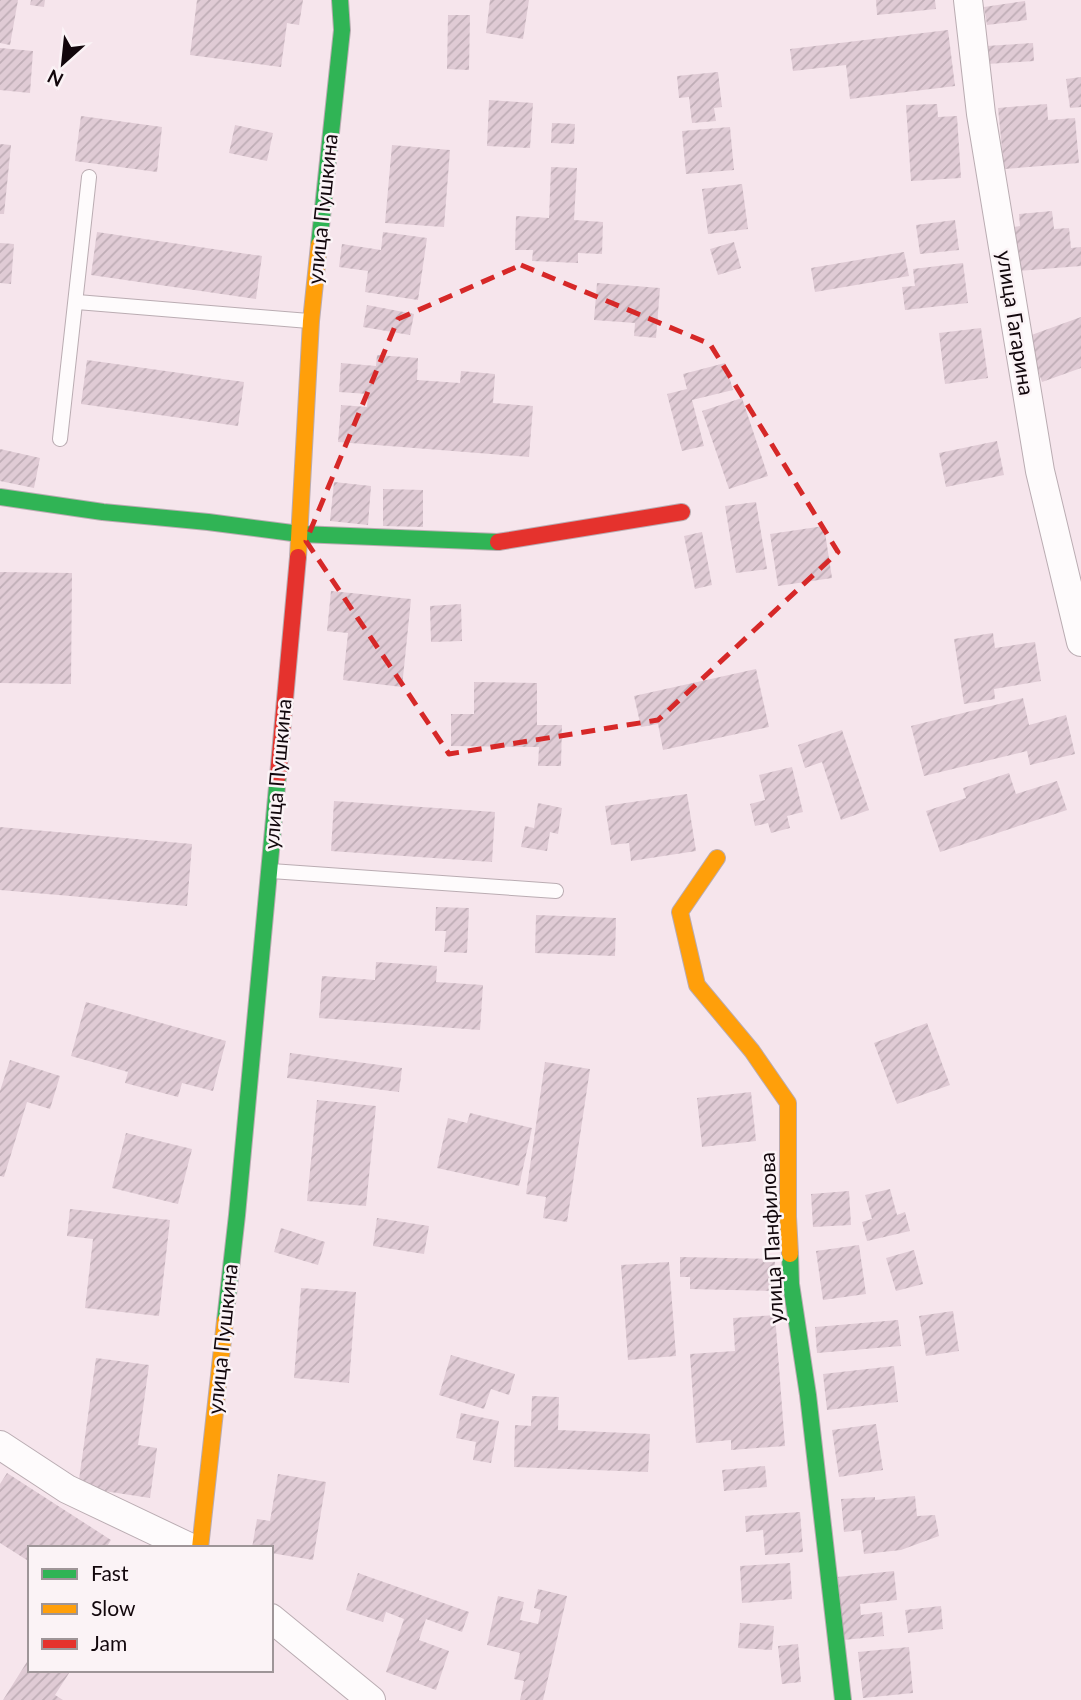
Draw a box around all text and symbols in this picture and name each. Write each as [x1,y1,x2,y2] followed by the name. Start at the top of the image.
[28,28,98,98] north arrow
[43,65,67,92] text: N
[301,132,342,285] street label: улица Пушкина
[993,248,1040,397] street label: улица Гагарина
[257,697,296,850] street label: улица Пушкина
[754,1151,787,1325] street label: улица Панфилова
[201,1262,242,1415] street label: улица Пушкина
[28,1546,273,1672] legend
[91,1560,129,1585] text: Fast
[91,1595,136,1620] text: Slow
[91,1630,127,1655] text: Jam

